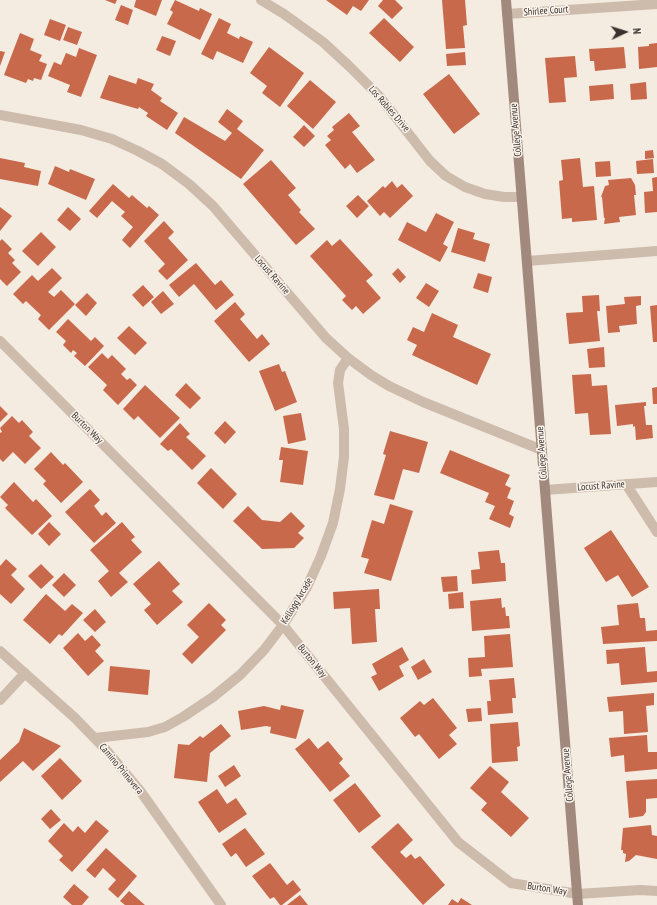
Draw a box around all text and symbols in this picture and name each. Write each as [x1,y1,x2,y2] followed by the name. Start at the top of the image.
[523,3,569,19] street label: Shirlee Court
[605,12,645,52] north arrow
[630,28,644,35] text: N
[366,84,412,134] street label: Los Robles Drive
[508,103,524,157] street label: College Avenue
[252,253,292,297] street label: Locust Ravine
[69,410,105,446] street label: Burton Way
[534,426,550,480] street label: College Avenue
[577,478,625,494] street label: Locust Ravine
[278,576,316,626] street label: Kellogg Arcade
[295,642,329,680] street label: Burton Way
[96,741,146,797] street label: Camino Primavera
[560,748,576,802] street label: College Avenue
[526,880,568,898] street label: Burton Way

